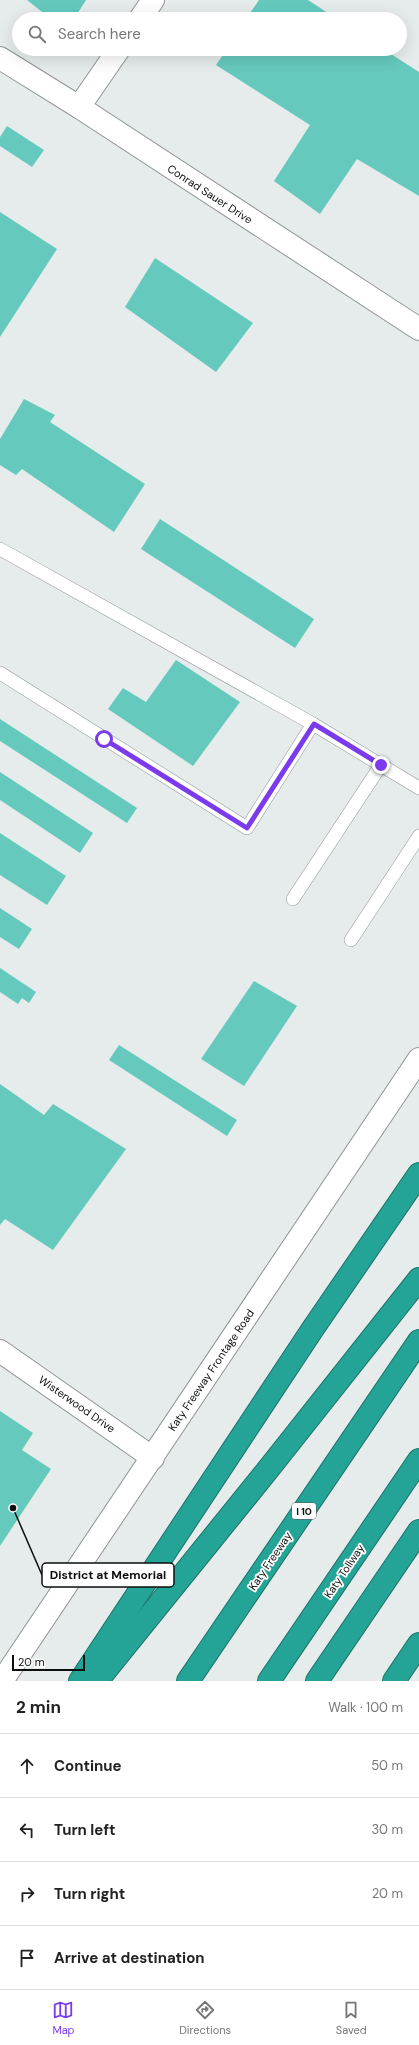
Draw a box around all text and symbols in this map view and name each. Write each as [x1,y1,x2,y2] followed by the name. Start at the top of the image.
[12,12,407,56] search box
[26,23,48,45] icon: search
[58,24,141,44] text: Search here
[165,161,255,227] street label: Conrad Sauer Drive
[95,730,113,748] route start
[372,756,390,774] route end
[165,1306,257,1434] street label: Katy Freeway Frontage Road
[36,1372,118,1436] street label: Wisterwood Drive
[292,1503,316,1519] road number: I 10
[245,1529,295,1593] street label: Katy Freeway
[321,1541,367,1601] street label: Katy Tollway
[42,1563,174,1587] callout: District at Memorial
[50,1567,166,1583] text: District at Memorial
[12,1653,85,1672] scale bar
[18,1655,44,1669] text: 20 m
[16,1696,61,1718] text: 2 min
[328,1699,403,1716] text: Walk · 100 m
[16,1755,38,1777] icon: ahead
[54,1756,122,1776] text: Continue
[371,1757,403,1774] text: 50 m
[16,1819,38,1841] icon: left
[54,1820,115,1840] text: Turn left
[371,1821,403,1838] text: 30 m
[16,1883,38,1905] icon: right
[54,1884,125,1904] text: Turn right
[372,1885,403,1902] text: 20 m
[16,1947,38,1969] icon: arrive
[54,1948,205,1968] text: Arrive at destination
[52,1999,75,2037] tab: Map
[179,1999,231,2037] tab: Directions
[336,1999,367,2037] tab: Saved

